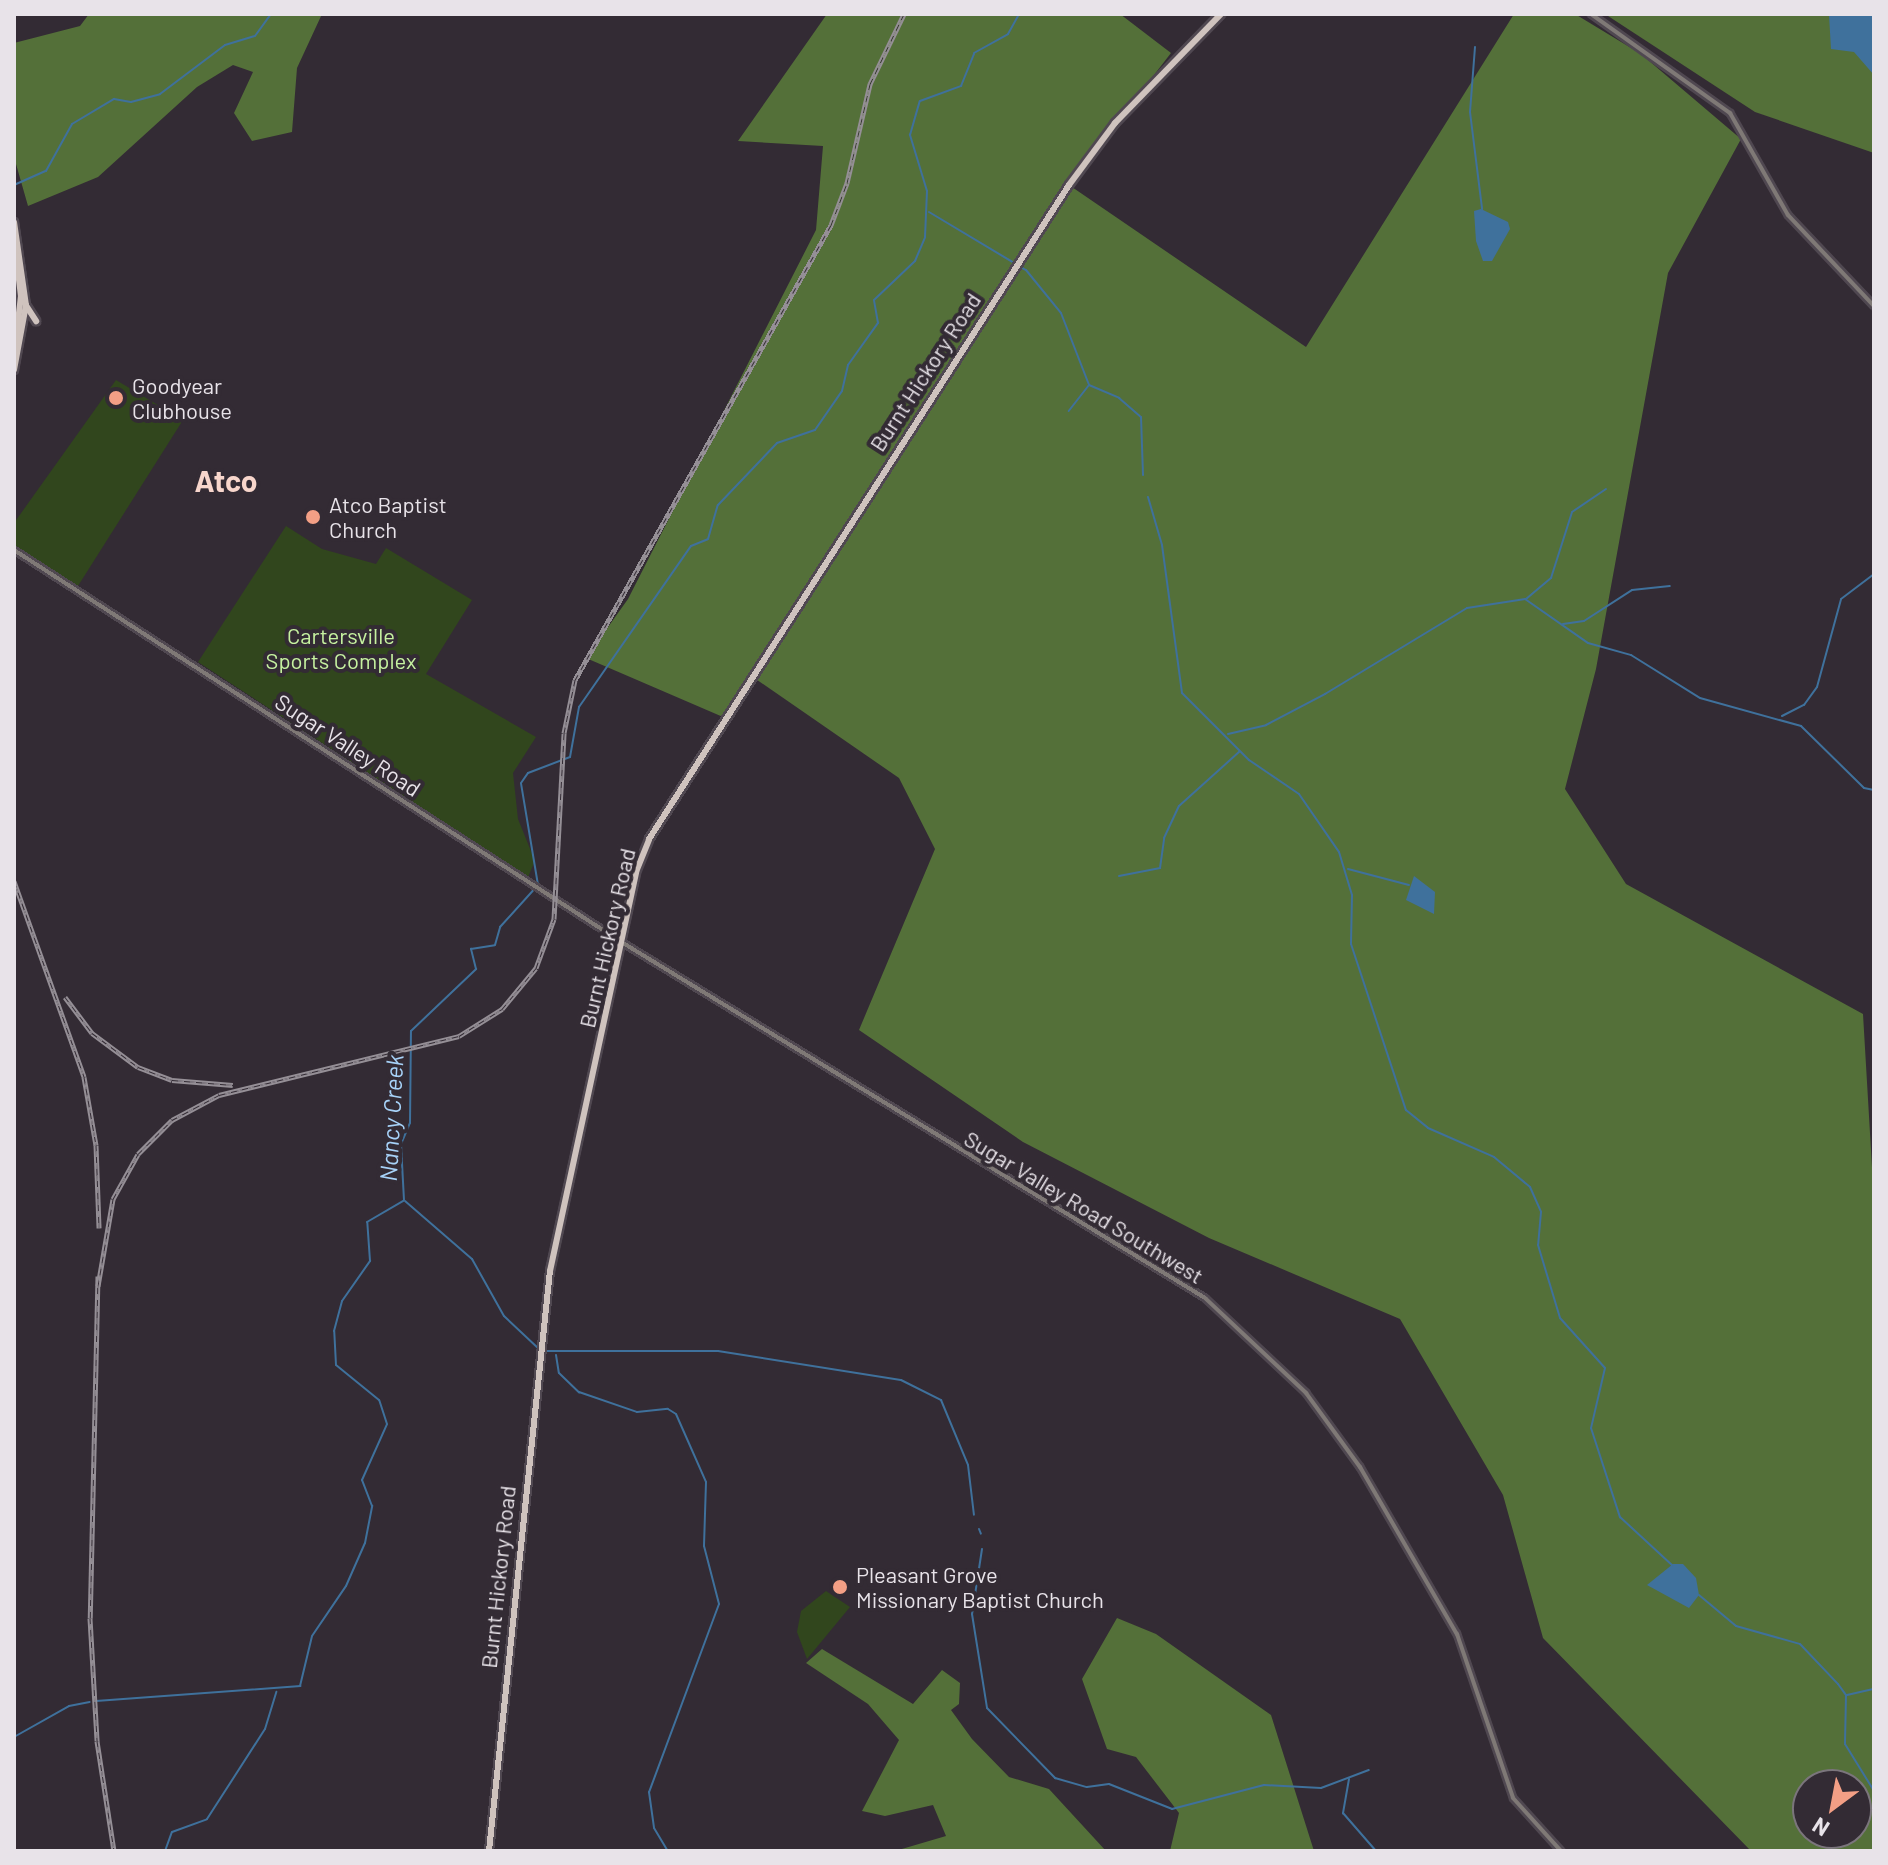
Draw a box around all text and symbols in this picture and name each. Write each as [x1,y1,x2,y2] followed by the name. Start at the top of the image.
[864,288,986,456] street label: Burnt Hickory Road
[132,372,232,424] place label: Goodyear Clubhouse
[107,389,125,407] marker: Goodyear Clubhouse
[194,462,258,498] district label: Atco
[329,491,447,542] place label: Atco Baptist Church
[304,508,322,526] marker: Atco Baptist Church
[266,622,416,674] park label: Cartersville Sports Complex
[270,688,426,802] street label: Sugar Valley Road
[574,846,640,1030] street label: Burnt Hickory Road
[373,1054,409,1182] water label: Nancy Creek
[960,1125,1208,1289] street label: Sugar Valley Road Southwest
[475,1484,521,1670] street label: Burnt Hickory Road
[856,1561,1104,1612] place label: Pleasant Grove Missionary Baptist Church
[831,1578,849,1596] marker: Pleasant Grove Missionary Baptist Church
[1792,1769,1872,1849] north arrow
[1807,1813,1833,1843] text: N

